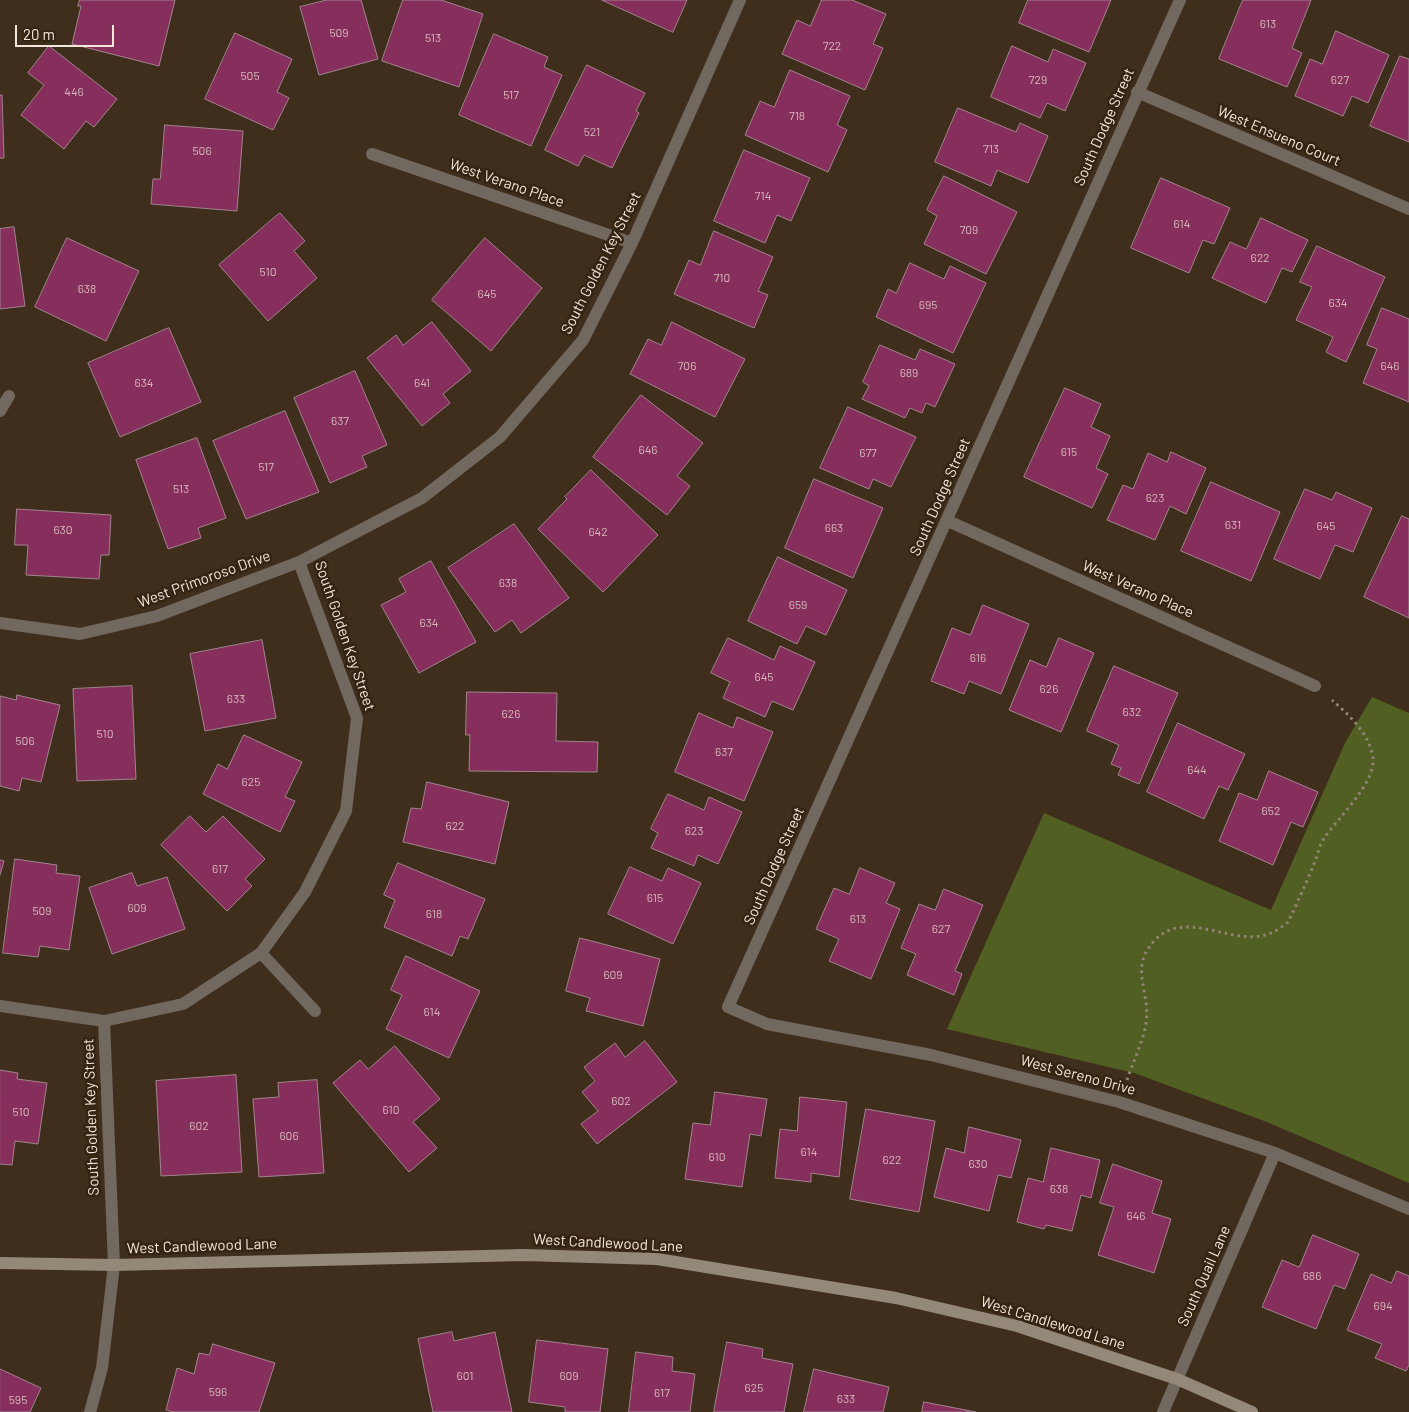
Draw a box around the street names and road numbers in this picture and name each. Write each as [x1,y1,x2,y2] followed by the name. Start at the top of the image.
[1070,65,1138,189] street label: South Dodge Street
[1215,102,1343,170] street label: West Ensueno Court
[447,155,567,211] street label: West Verano Place
[557,189,645,337] street label: South Golden Key Street
[906,435,974,559] street label: South Dodge Street
[135,547,273,611] street label: West Primoroso Drive
[1080,556,1196,622] street label: West Verano Place
[311,559,379,713] street label: South Golden Key Street
[740,804,808,928] street label: South Dodge Street
[79,1038,103,1196] street label: South Golden Key Street
[1018,1051,1138,1099] street label: West Sereno Drive
[1174,1223,1234,1329] street label: South Quail Lane
[532,1230,684,1256] street label: West Candlewood Lane
[127,1234,277,1258] street label: West Candlewood Lane
[979,1292,1127,1354] street label: West Candlewood Lane

